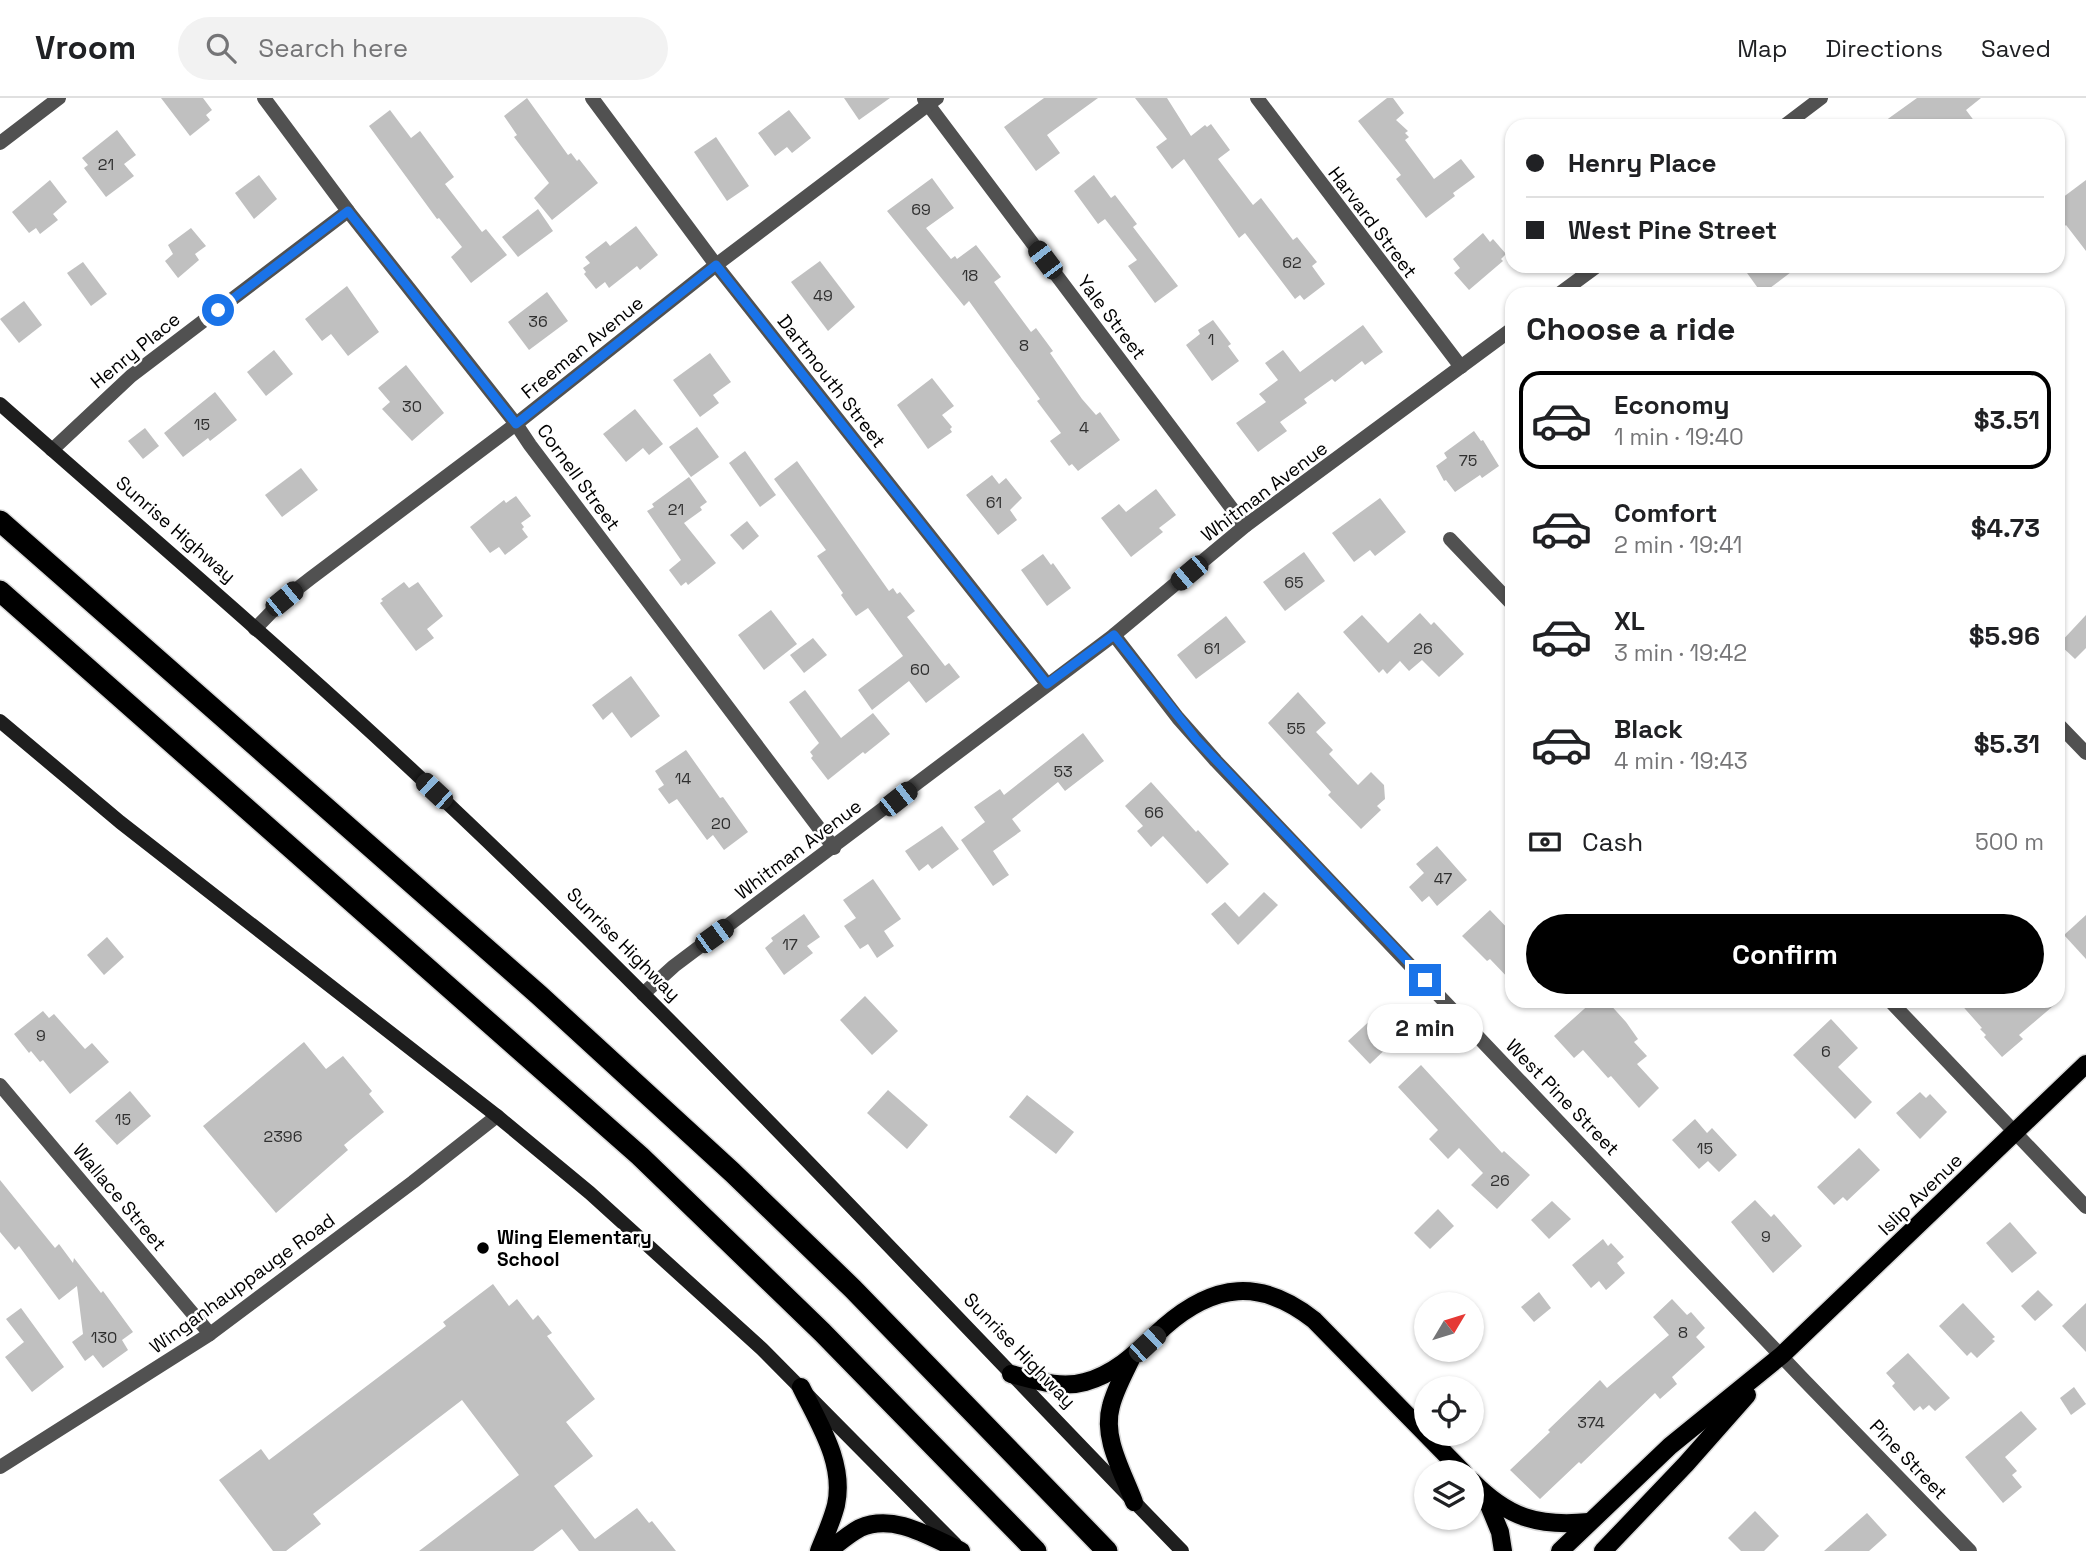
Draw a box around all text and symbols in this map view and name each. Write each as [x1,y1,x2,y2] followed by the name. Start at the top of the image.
[178,17,668,80] search box
[35,27,136,69] text: Vroom
[202,29,240,67] icon: search
[258,31,408,65] text: Search here
[1737,33,1787,64] text: Map
[1825,33,1943,64] text: Directions
[1981,33,2051,64] text: Saved
[1568,146,1717,180] text: Henry Place
[98,154,114,175] house number: 21
[1322,161,1423,283] street label: Harvard Street
[911,199,931,220] house number: 69
[1568,213,1777,247] text: West Pine Street
[1024,237,1067,283] car
[1282,252,1302,273] house number: 62
[962,265,978,286] house number: 18
[1072,270,1152,365] street label: Yale Street
[813,285,833,306] house number: 49
[516,290,649,404] street label: Freeman Avenue
[202,294,234,326] route start
[85,307,185,394] street label: Henry Place
[1526,309,1736,349] text: Choose a ride
[772,310,891,453] street label: Dartmouth Street
[528,311,548,332] house number: 36
[1208,329,1214,350] house number: 1
[1019,335,1029,356] house number: 8
[1614,388,1730,422] text: Economy
[1530,389,1593,452] icon: car
[402,396,422,417] house number: 30
[1974,403,2040,437] text: $3.51
[194,414,210,435] house number: 15
[1079,417,1089,438] house number: 4
[531,419,626,536] street label: Cornell Street
[1614,422,1744,452] text: 1 min · 19:40
[1196,436,1333,547] street label: Whitman Avenue
[1459,450,1477,471] house number: 75
[110,470,241,588] street label: Sunrise Highway
[986,492,1002,513] house number: 61
[1614,496,1717,530] text: Comfort
[1530,497,1593,560] icon: car
[668,499,684,520] house number: 21
[1971,511,2040,545] text: $4.73
[1614,530,1742,560] text: 2 min · 19:41
[1167,551,1212,595] car
[1284,572,1304,593] house number: 65
[262,578,307,620] car
[1614,604,1645,638] text: XL
[1530,605,1593,668] icon: car
[1969,619,2040,653] text: $5.96
[1204,638,1220,659] house number: 61
[1413,638,1433,659] house number: 26
[1614,638,1747,668] text: 3 min · 19:42
[910,659,930,680] house number: 60
[1614,712,1683,746] text: Black
[1530,713,1593,776] icon: car
[1286,718,1306,739] house number: 55
[1974,727,2040,761] text: $5.31
[1614,746,1748,776] text: 4 min · 19:43
[1053,761,1073,782] house number: 53
[675,768,691,789] house number: 14
[412,769,457,813] car
[875,778,922,820] car
[730,794,867,905] street label: Whitman Avenue
[1144,802,1164,823] house number: 66
[711,813,731,834] house number: 20
[1526,823,1564,861] icon: cash
[1582,825,1643,859] text: Cash
[1975,827,2044,857] text: 500 m
[1434,868,1452,889] house number: 47
[561,882,686,1007] street label: Sunrise Highway
[1526,914,2044,994] button: Confirm
[691,915,738,957] car
[782,934,798,955] house number: 17
[1409,964,1441,996] route end
[1367,1004,1483,1054] callout: 2 min
[1395,1013,1455,1043] text: 2 min
[36,1025,46,1046] house number: 9
[1501,1034,1625,1161] street label: West Pine Street
[1821,1041,1831,1062] house number: 6
[115,1109,131,1130] house number: 15
[264,1126,302,1147] house number: 2396
[67,1138,172,1256] street label: Wallace Street
[1697,1138,1713,1159] house number: 15
[1873,1148,1968,1241] street label: Islip Avenue
[1490,1170,1510,1191] house number: 26
[145,1208,340,1359] street label: Winganhauppauge Road
[497,1225,652,1272] place label: Wing Elementary School
[1761,1226,1771,1247] house number: 9
[475,1240,491,1256] marker: Wing Elementary School
[958,1287,1081,1413] street label: Sunrise Highway
[1414,1292,1484,1362] north arrow
[1414,1292,1484,1530] map controls
[1125,1322,1170,1366] car
[1678,1322,1688,1343] house number: 8
[91,1327,117,1348] house number: 130
[1414,1376,1484,1446] button: locate
[1577,1412,1605,1433] house number: 374
[1864,1414,1953,1505] street label: Pine Street
[1414,1460,1484,1530] button: layers

